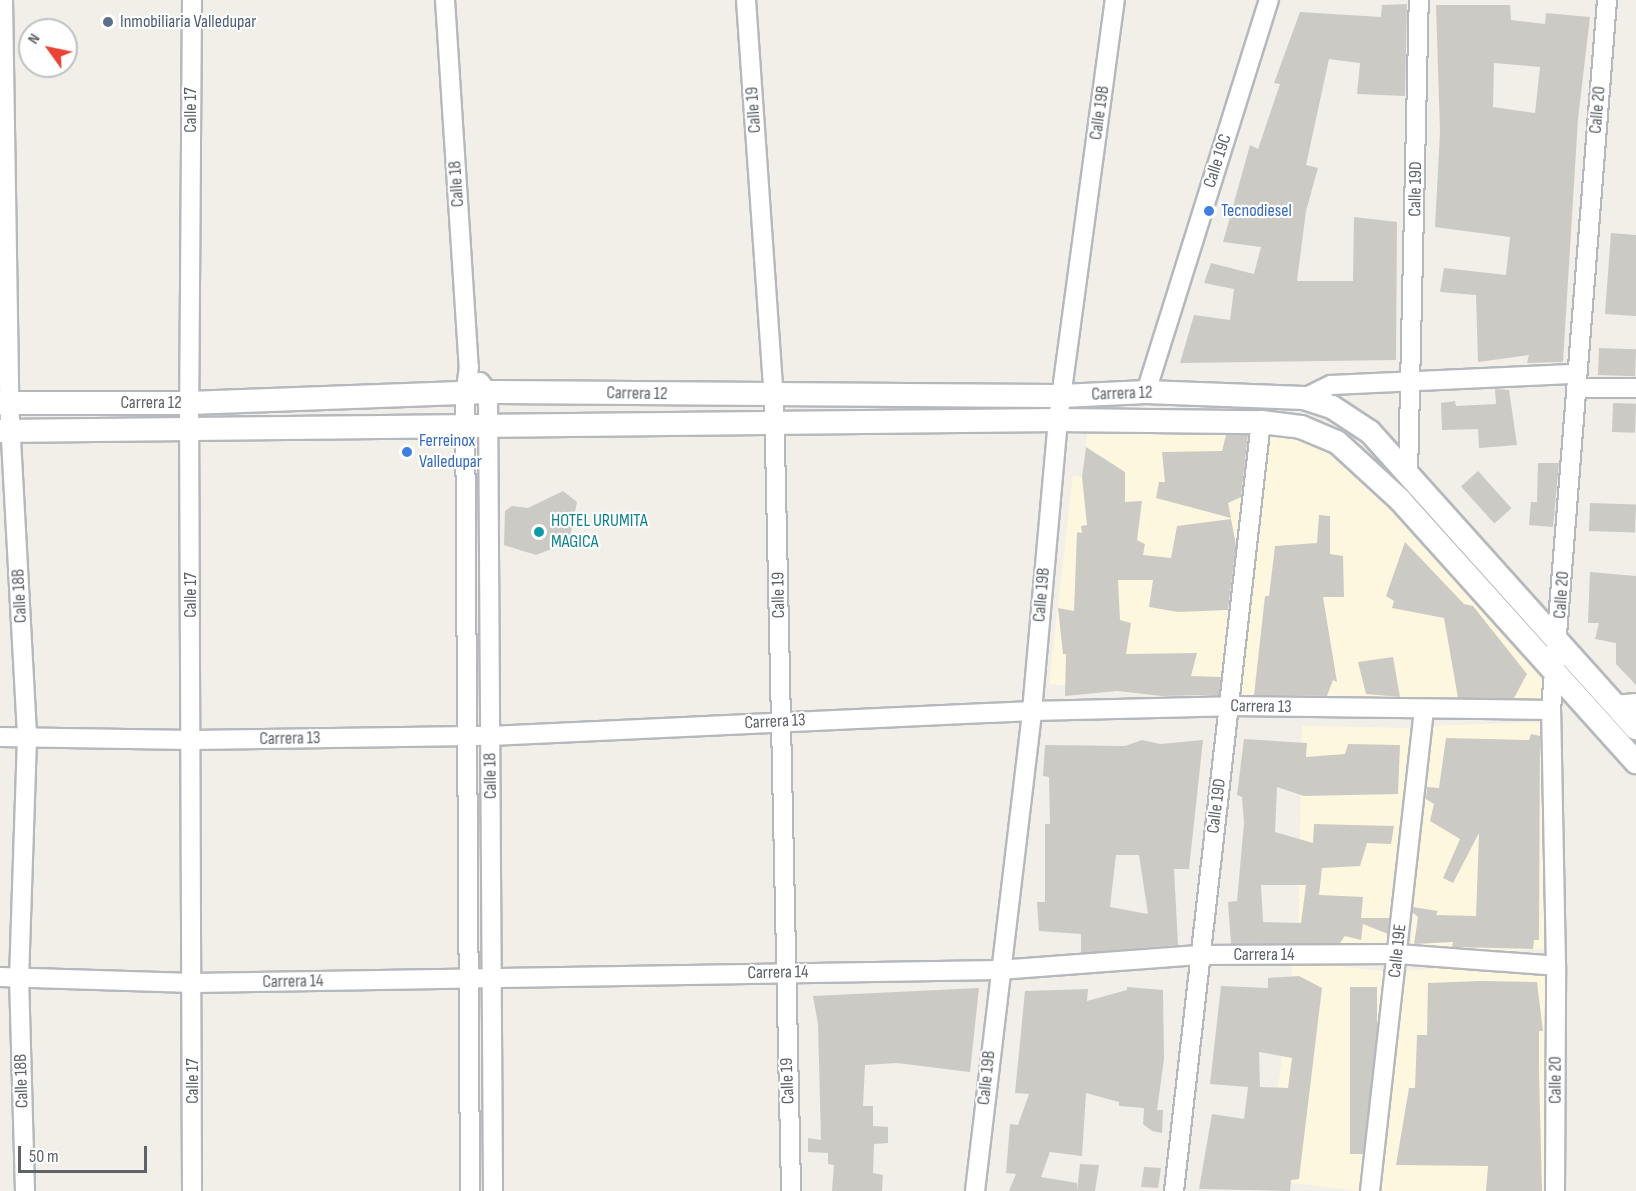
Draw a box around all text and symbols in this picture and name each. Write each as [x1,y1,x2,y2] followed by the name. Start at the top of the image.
[120,11,256,33] place label: Inmobiliaria Valledupar
[101,15,115,29] marker: Inmobiliaria Valledupar
[18,18,78,78] north arrow
[24,30,44,48] text: N
[1086,85,1114,141] street label: Calle 19B
[1585,85,1611,135] street label: Calle 20
[742,86,766,134] street label: Calle 19
[180,87,202,133] street label: Calle 17
[1199,131,1237,191] street label: Calle 19C
[445,160,469,208] street label: Calle 18
[1405,161,1427,217] street label: Calle 19D
[1221,200,1292,222] place label: Tecnodiesel
[1202,204,1216,218] marker: Tecnodiesel
[1091,382,1153,406] street label: Carrera 12
[606,383,668,405] street label: Carrera 12
[120,392,182,414] street label: Carrera 12
[419,431,482,474] place label: Ferreinox Valledupar
[400,445,414,459] marker: Ferreinox Valledupar
[551,511,648,554] place label: HOTEL URUMITA MAGICA
[532,525,546,539] marker: HOTEL URUMITA MAGICA
[1029,567,1055,623] street label: Calle 19B
[8,568,32,624] street label: Calle 18B
[1550,571,1574,619] street label: Calle 20
[180,572,202,618] street label: Calle 17
[768,572,790,618] street label: Calle 19
[1230,696,1292,718] street label: Carrera 13
[744,710,806,734] street label: Carrera 13
[259,728,321,750] street label: Carrera 13
[480,753,502,799] street label: Calle 18
[1203,777,1231,835] street label: Calle 19D
[1384,923,1412,979] street label: Calle 19E
[1233,944,1295,966] street label: Carrera 14
[747,962,809,984] street label: Carrera 14
[262,971,324,993] street label: Carrera 14
[973,1050,1001,1106] street label: Calle 19B
[10,1053,34,1109] street label: Calle 18B
[1545,1056,1567,1104] street label: Calle 20
[776,1057,800,1105] street label: Calle 19
[182,1058,204,1104] street label: Calle 17
[21,1134,150,1172] scale bar
[29,1146,59,1167] text: 50 m

